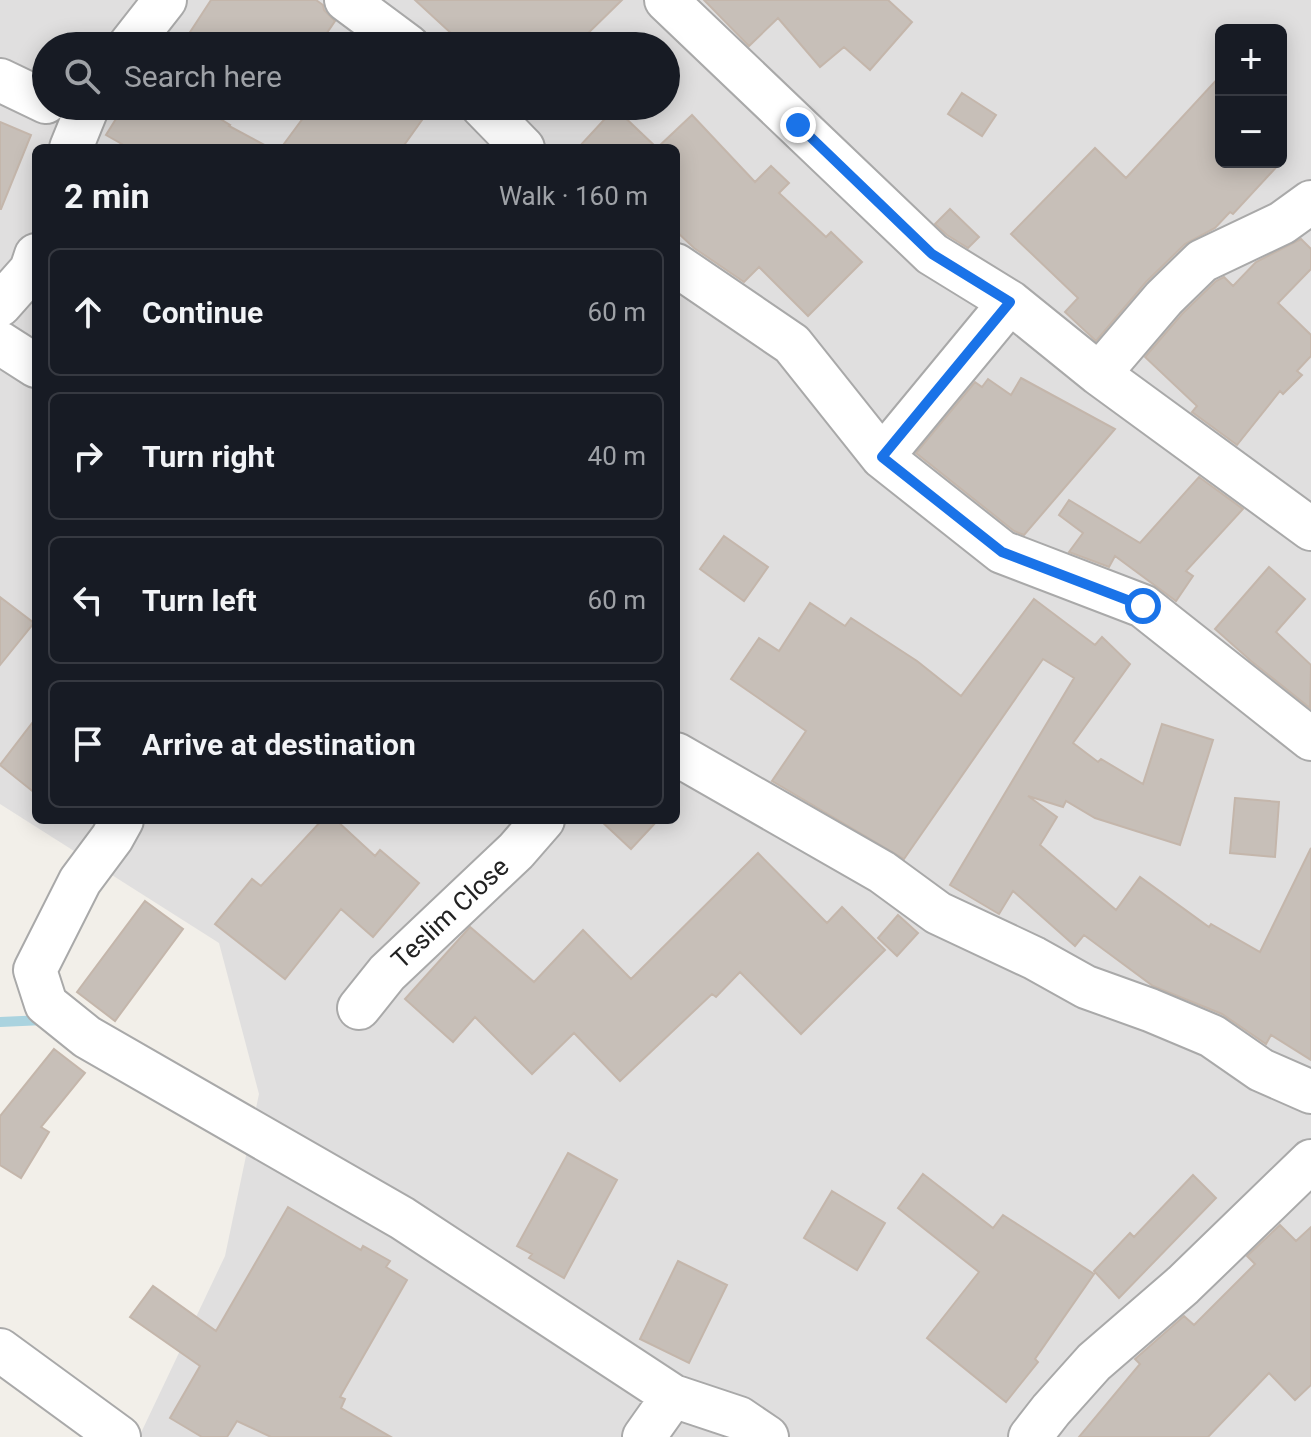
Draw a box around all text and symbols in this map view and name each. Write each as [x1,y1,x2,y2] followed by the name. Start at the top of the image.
[1215,24,1287,168] map controls
[1215,24,1287,96] button: +
[32,32,680,120] search box
[60,54,104,98] icon: search
[124,59,282,94] text: Search here
[1215,96,1287,168] button: −
[780,107,816,143] route end
[64,176,149,216] text: 2 min
[499,181,648,211] text: Walk · 160 m
[66,290,110,334] icon: ahead
[142,295,263,330] text: Continue
[588,297,646,327] text: 60 m
[66,434,110,478] icon: right
[142,439,275,474] text: Turn right
[588,441,646,471] text: 40 m
[66,578,110,622] icon: left
[142,583,257,618] text: Turn left
[588,585,646,615] text: 60 m
[1125,588,1161,624] route start
[66,722,110,766] icon: arrive
[142,727,416,762] text: Arrive at destination
[385,851,515,975] street label: Teslim Close

